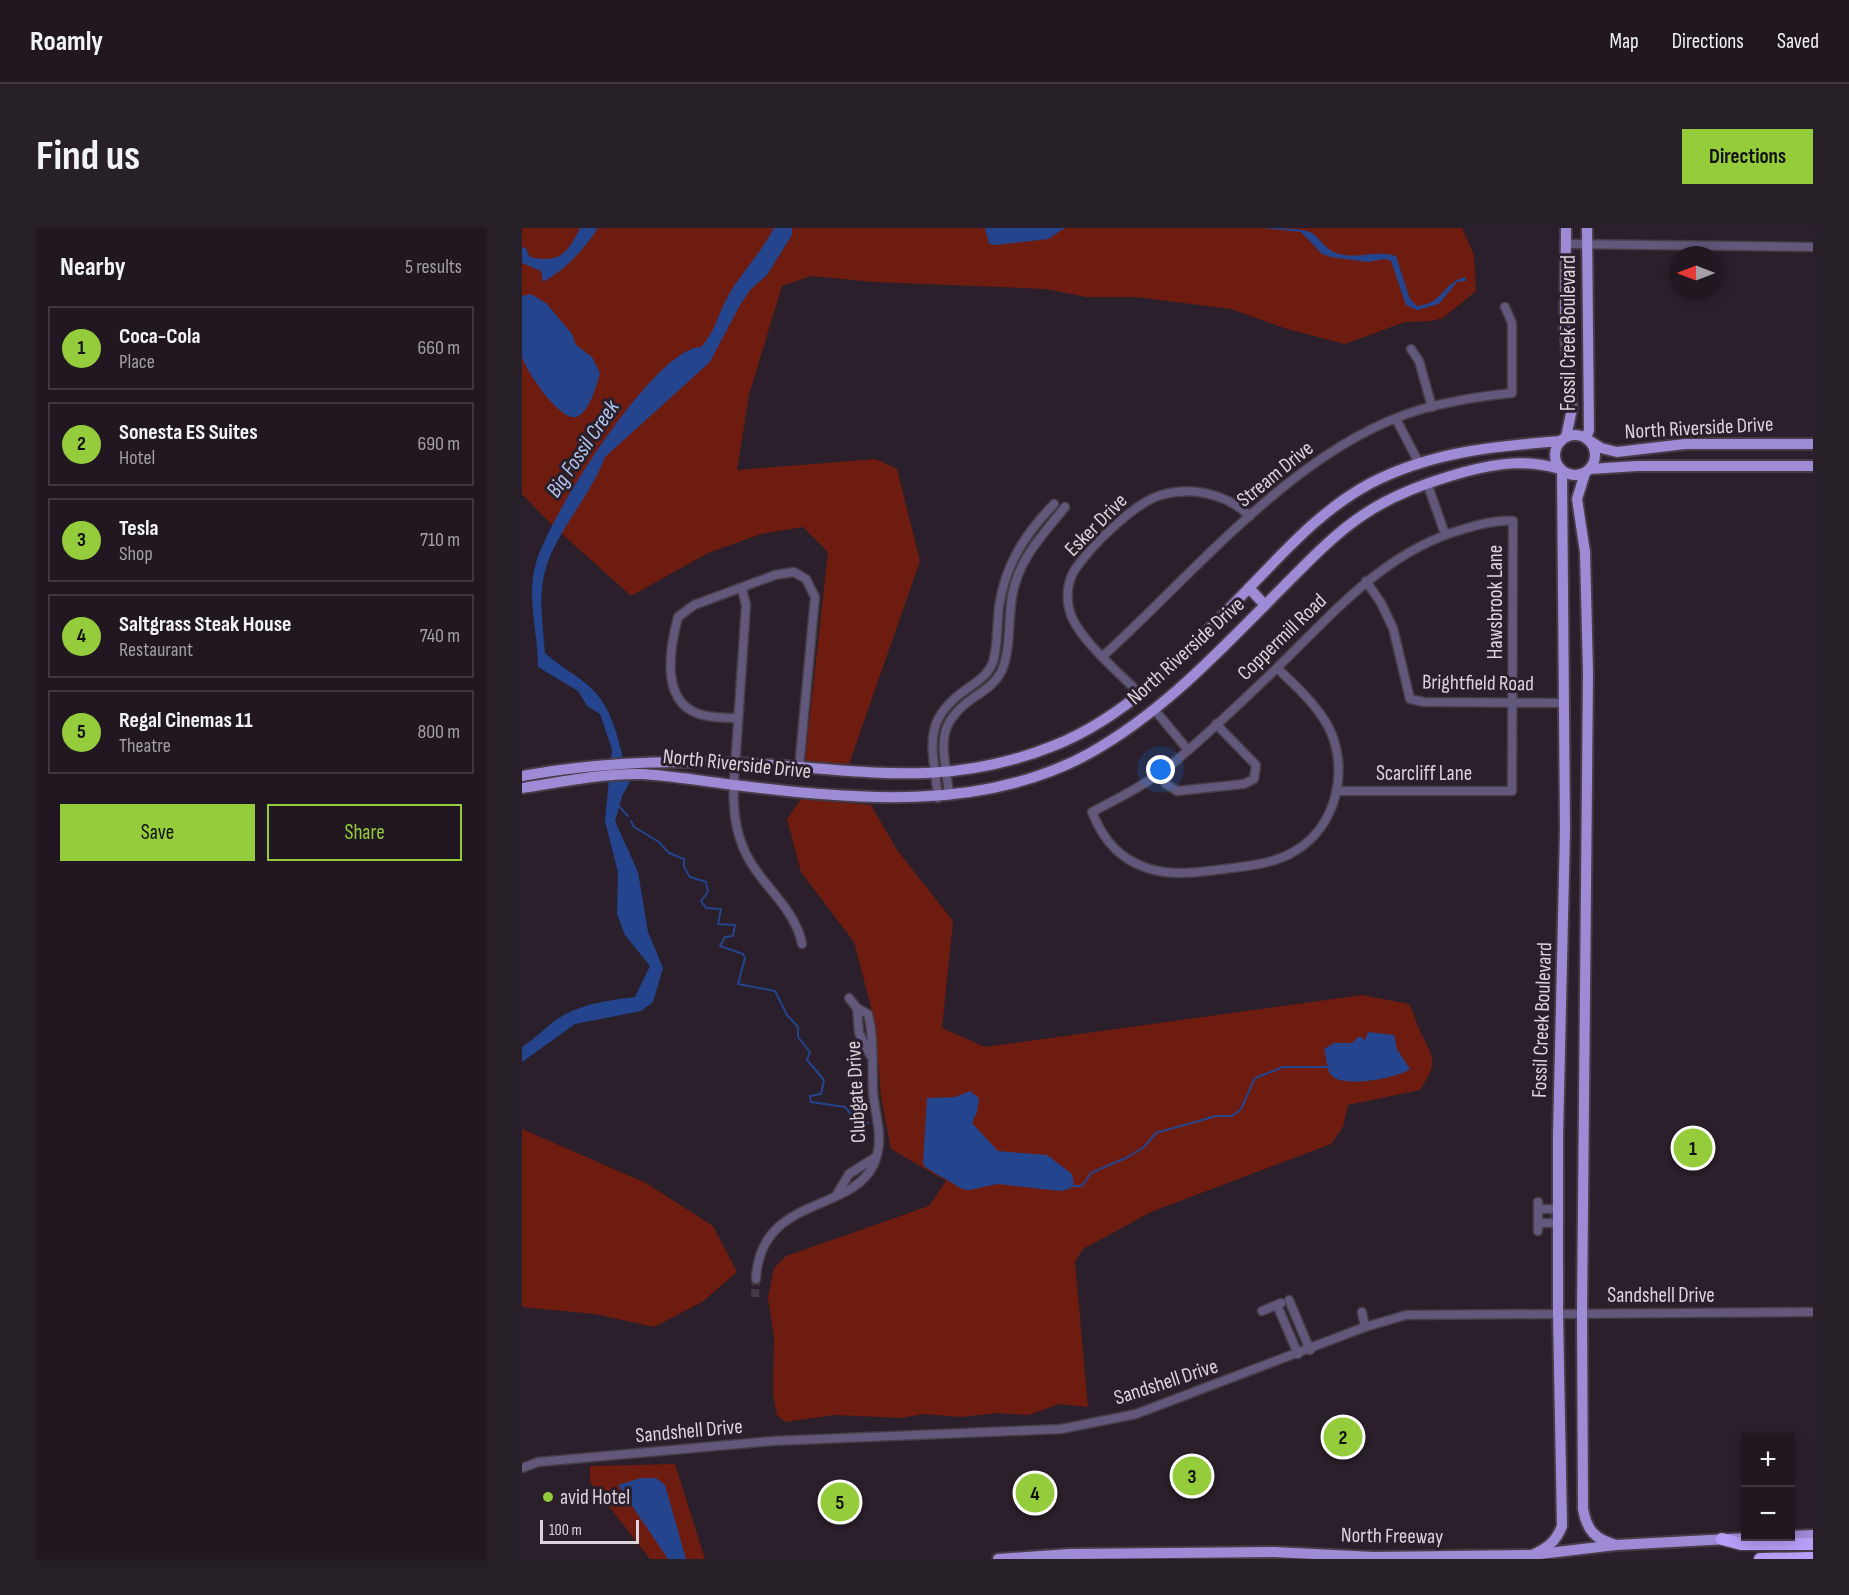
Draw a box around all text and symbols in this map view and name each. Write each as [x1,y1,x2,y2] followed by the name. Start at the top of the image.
[30,25,103,58] text: Roamly
[1609,29,1639,54] text: Map
[1672,29,1744,54] text: Directions
[1777,29,1819,54] text: Saved
[1682,129,1813,184] button: Directions
[36,131,140,182] text: Find us
[1669,246,1723,300] north arrow
[60,252,126,283] text: Nearby
[405,255,462,279] text: 5 results
[1556,255,1581,411] street label: Fossil Creek Boulevard
[119,323,200,350] text: Coca-Cola
[78,336,85,360] text: 1
[418,336,460,360] text: 660 m
[119,350,155,374] text: Place
[541,395,626,503] water label: Big Fossil Creek
[1624,412,1774,444] street label: North Riverside Drive
[119,419,258,446] text: Sonesta ES Suites
[77,432,86,456] text: 2
[418,432,460,456] text: 690 m
[1232,436,1318,512] street label: Stream Drive
[119,446,155,470] text: Hotel
[1059,488,1133,562] street label: Esker Drive
[119,515,159,542] text: Tesla
[77,528,86,552] text: 3
[420,528,460,552] text: 710 m
[119,542,153,566] text: Shop
[1483,545,1508,659] street label: Hawsbrook Lane
[1232,588,1332,686] street label: Coppermill Road
[1122,592,1250,710] street label: North Riverside Drive
[119,611,292,638] text: Saltgrass Steak House
[77,624,86,648] text: 4
[420,624,460,648] text: 740 m
[119,638,193,662] text: Restaurant
[1422,670,1534,696] street label: Brightfield Road
[119,707,253,734] text: Regal Cinemas 11
[77,720,86,744] text: 5
[417,720,460,744] text: 800 m
[119,734,171,758] text: Theatre
[662,744,812,784] street label: North Riverside Drive
[1146,755,1175,784] your location
[1376,761,1472,786] street label: Scarcliff Lane
[60,804,255,861] button: Save
[267,804,462,861] button: Share
[1527,942,1557,1098] street label: Fossil Creek Boulevard
[841,1040,871,1144] street label: Clubgate Drive
[1674,1126,1712,1170] pin: 1
[1607,1283,1715,1308] street label: Sandshell Drive
[1111,1353,1221,1411] street label: Sandshell Drive
[634,1414,744,1448] street label: Sandshell Drive
[1324,1414,1362,1460] pin: 2
[1741,1433,1795,1541] map controls
[1741,1433,1795,1487] button: +
[1172,1454,1212,1498] pin: 3
[1016,1470,1054,1516] pin: 4
[820,1480,860,1524] pin: 5
[560,1485,630,1510] place label: avid Hotel
[1741,1487,1795,1541] button: −
[541,1490,555,1504] marker: avid Hotel
[540,1517,639,1544] scale bar
[549,1521,582,1540] text: 100 m
[1341,1523,1443,1549] street label: North Freeway

